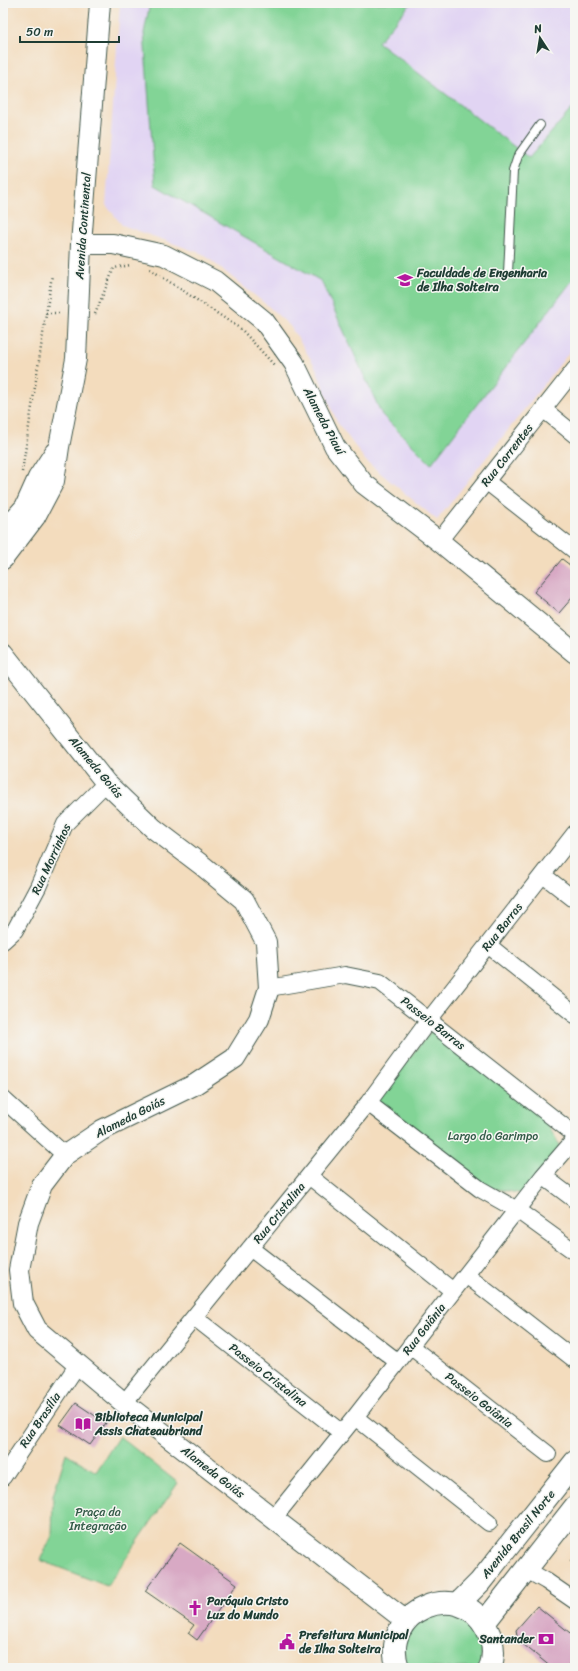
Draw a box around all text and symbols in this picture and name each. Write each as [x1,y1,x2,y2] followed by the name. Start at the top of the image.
[20,18,119,44] scale bar
[520,18,560,58] north arrow
[531,19,544,39] text: N
[26,21,53,43] text: 50 m
[68,171,98,281] street label: Avenida Continental
[416,262,548,298] place label: Faculdade de Engenharia de Ilha Solteira
[396,271,414,289] school or university icon: Faculdade de Engenharia de Ilha Solteira
[296,382,352,461] street label: Alameda Piauí
[475,418,539,492] street label: Rua Correntes
[62,730,129,804] street label: Alameda Goiás
[25,819,77,898] street label: Rua Morrinhos
[476,898,528,956] street label: Rua Barras
[396,990,470,1056] street label: Passeio Barras
[90,1090,170,1145] street label: Alameda Goiás
[448,1125,538,1147] park label: Largo do Garimpo
[247,1177,311,1249] street label: Rua Cristalina
[396,1298,452,1360] street label: Rua Goiânia
[224,1337,313,1413] street label: Passeio Cristalina
[440,1366,519,1434] street label: Passeio Goiânia
[13,1387,67,1452] street label: Rua Brasília
[94,1406,204,1442] place label: Biblioteca Municipal Assis Chateaubriand
[74,1415,92,1433] library icon: Biblioteca Municipal Assis Chateaubriand
[175,1439,250,1505] street label: Alameda Goiás
[474,1485,561,1584] street label: Avenida Brasil Norte
[68,1501,127,1537] park label: Praça da Integração
[207,1590,289,1626] place label: Paróquia Cristo Luz do Mundo
[186,1599,204,1617] church icon: Paróquia Cristo Luz do Mundo
[299,1624,409,1660] place label: Prefeitura Municipal de Ilha Solteira
[478,1628,535,1650] place label: Santander
[537,1630,555,1648] bank icon: Santander
[278,1633,296,1651] public building icon: Prefeitura Municipal de Ilha Solteira

